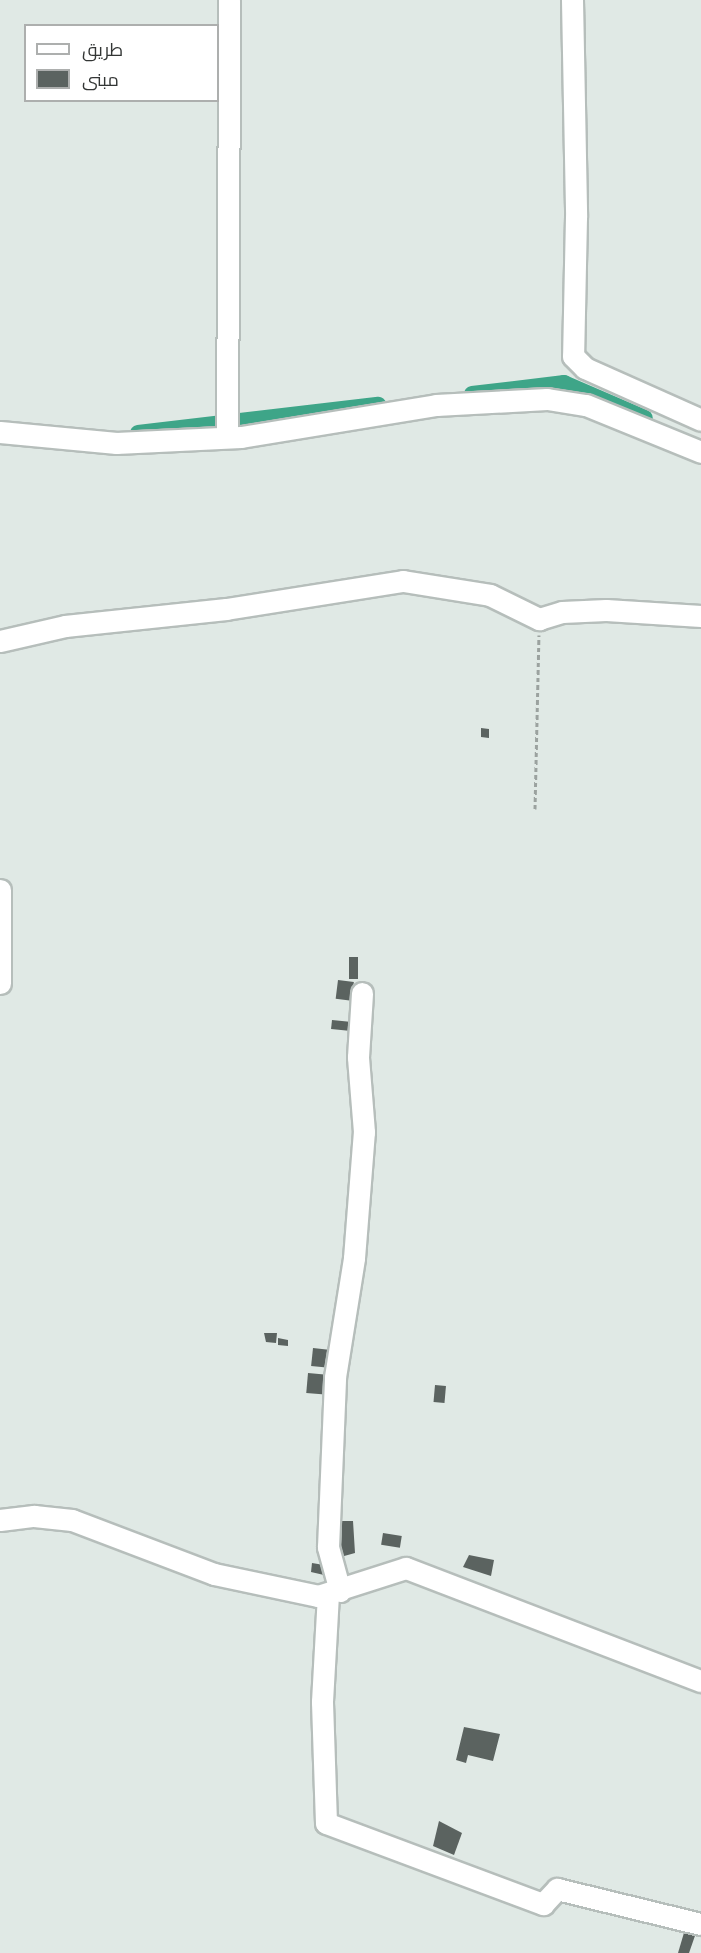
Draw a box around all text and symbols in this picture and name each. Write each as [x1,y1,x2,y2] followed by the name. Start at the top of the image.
[24,24,219,102] legend
[82,40,123,60] text: طريق
[82,70,119,90] text: مبنى

